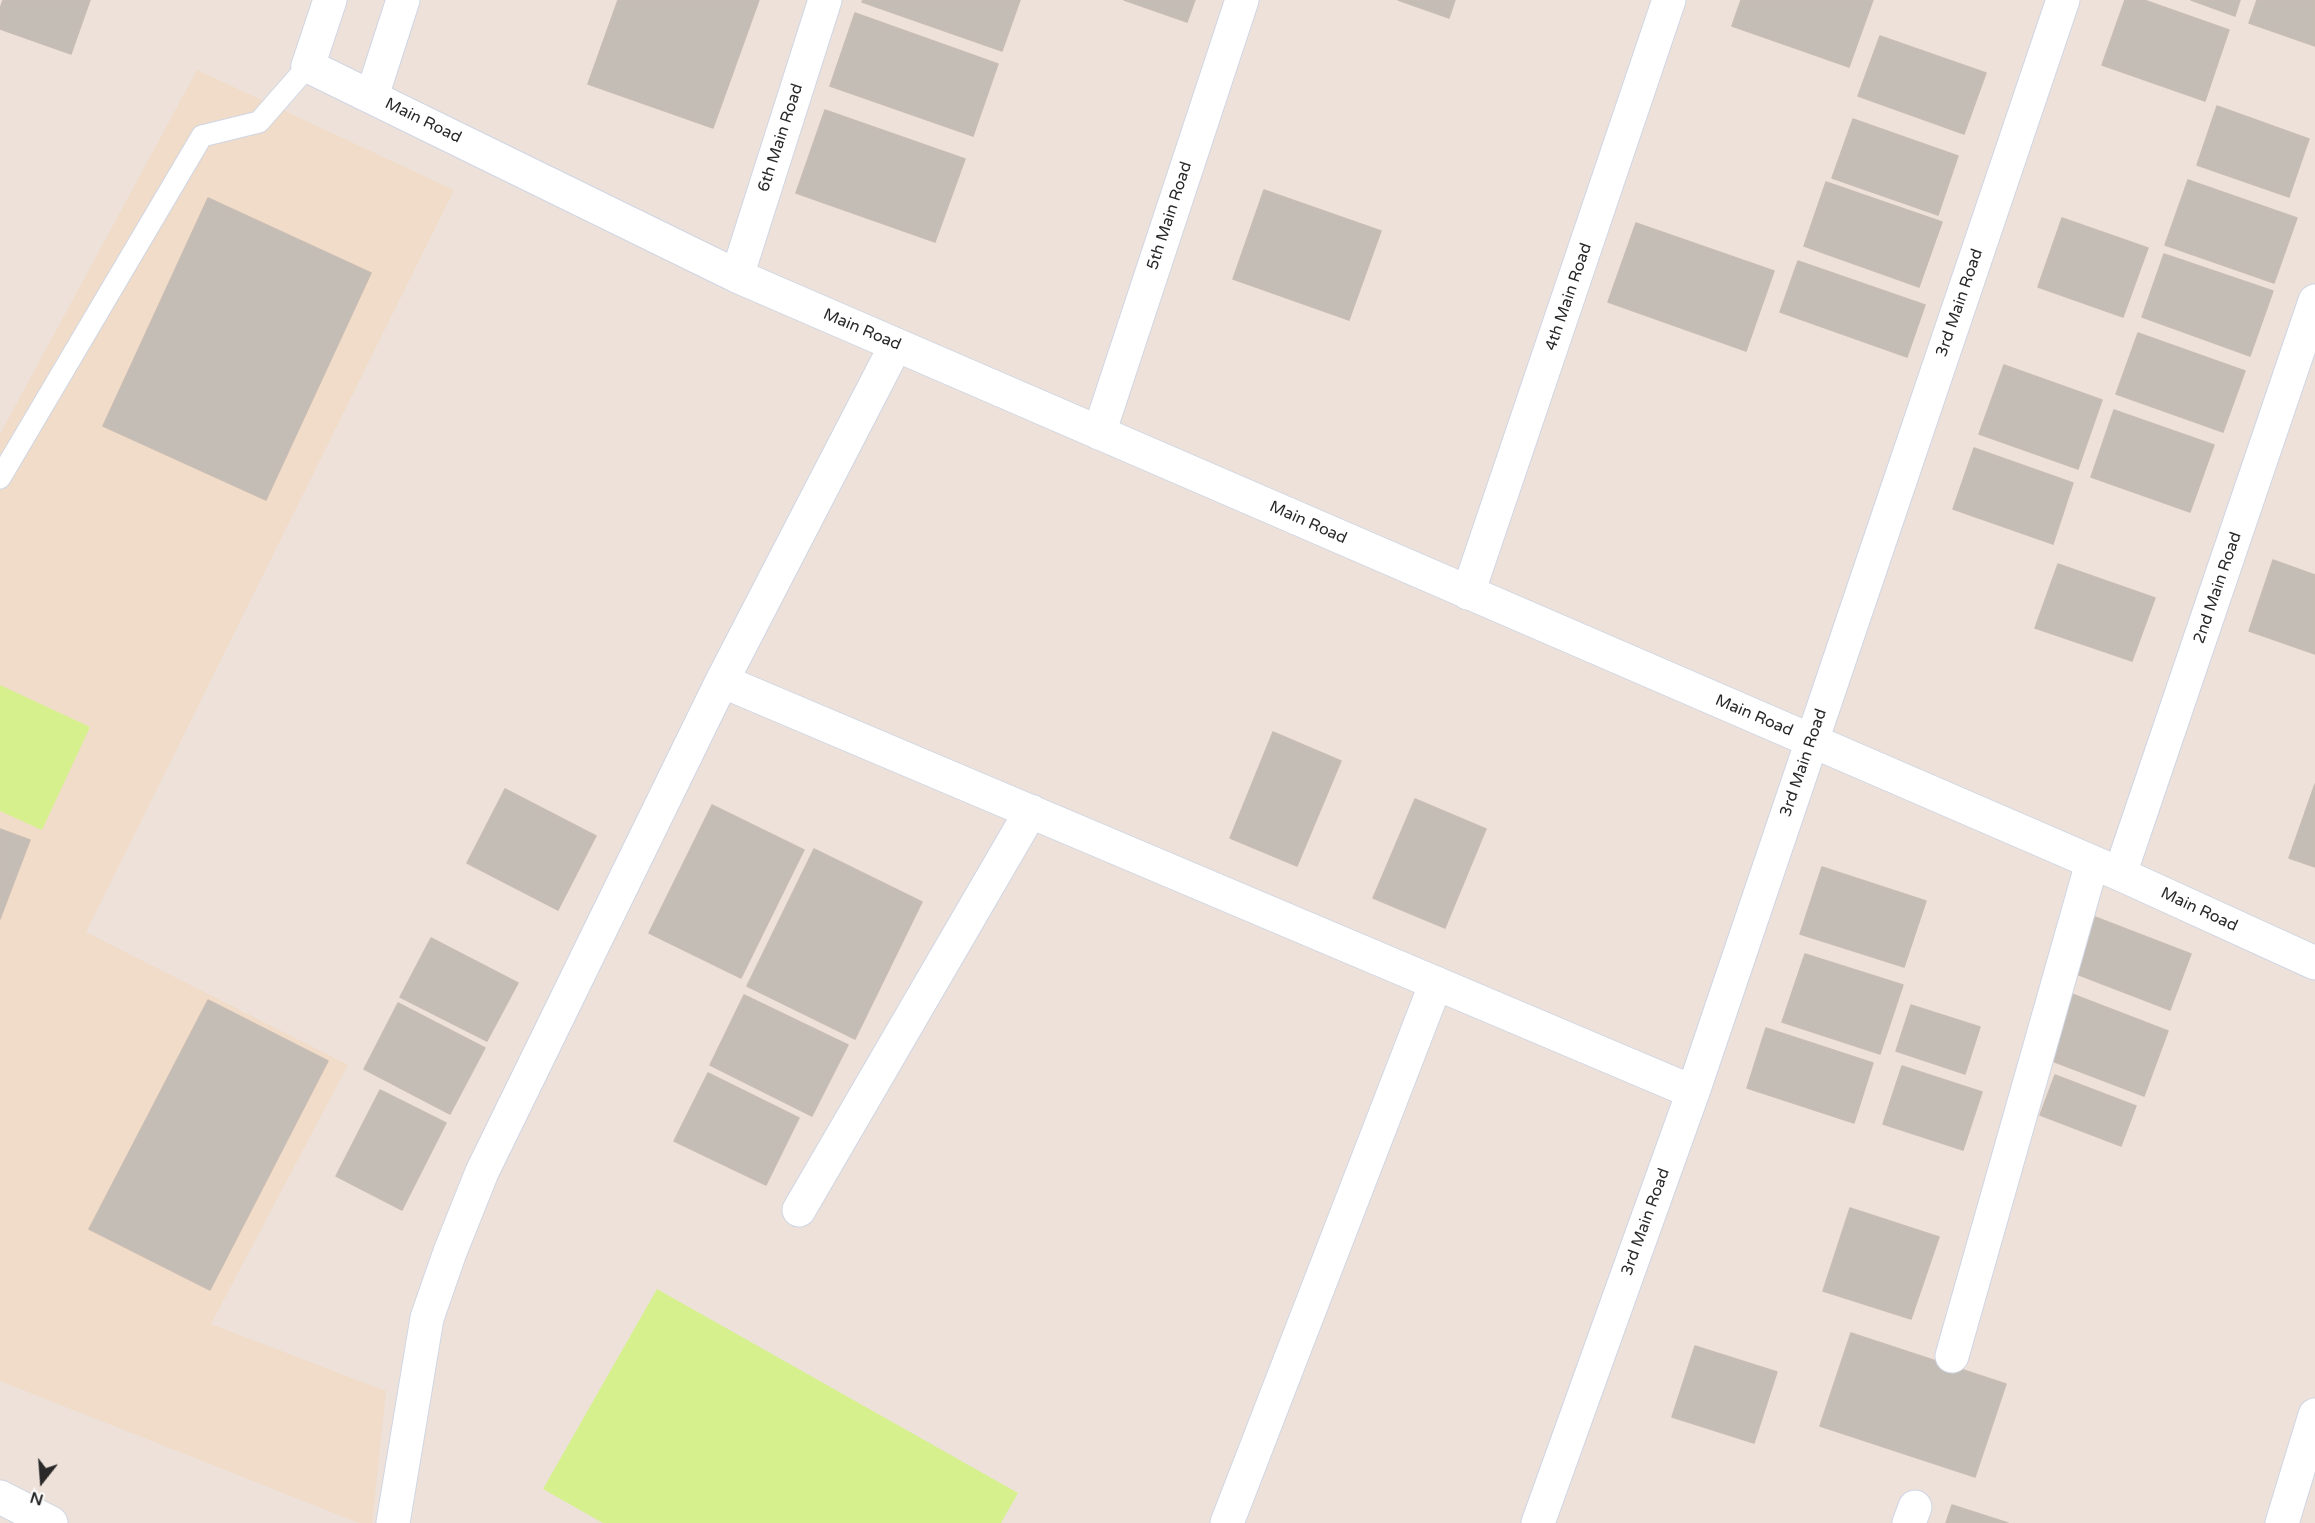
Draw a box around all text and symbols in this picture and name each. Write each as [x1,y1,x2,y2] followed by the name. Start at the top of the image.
[754,81,808,195] street label: 6th Main Road
[382,94,464,148] street label: Main Road
[1143,159,1197,273] street label: 5th Main Road
[1542,241,1596,353] street label: 4th Main Road
[1933,247,1987,359] street label: 3rd Main Road
[820,305,904,355] street label: Main Road
[1266,497,1350,549] street label: Main Road
[2190,530,2246,646] street label: 2nd Main Road
[1712,691,1796,741] street label: Main Road
[1777,707,1831,819] street label: 3rd Main Road
[2158,884,2240,936] street label: Main Road
[1618,1166,1674,1278] street label: 3rd Main Road
[12,1451,72,1511] north arrow
[28,1487,46,1510] text: N

